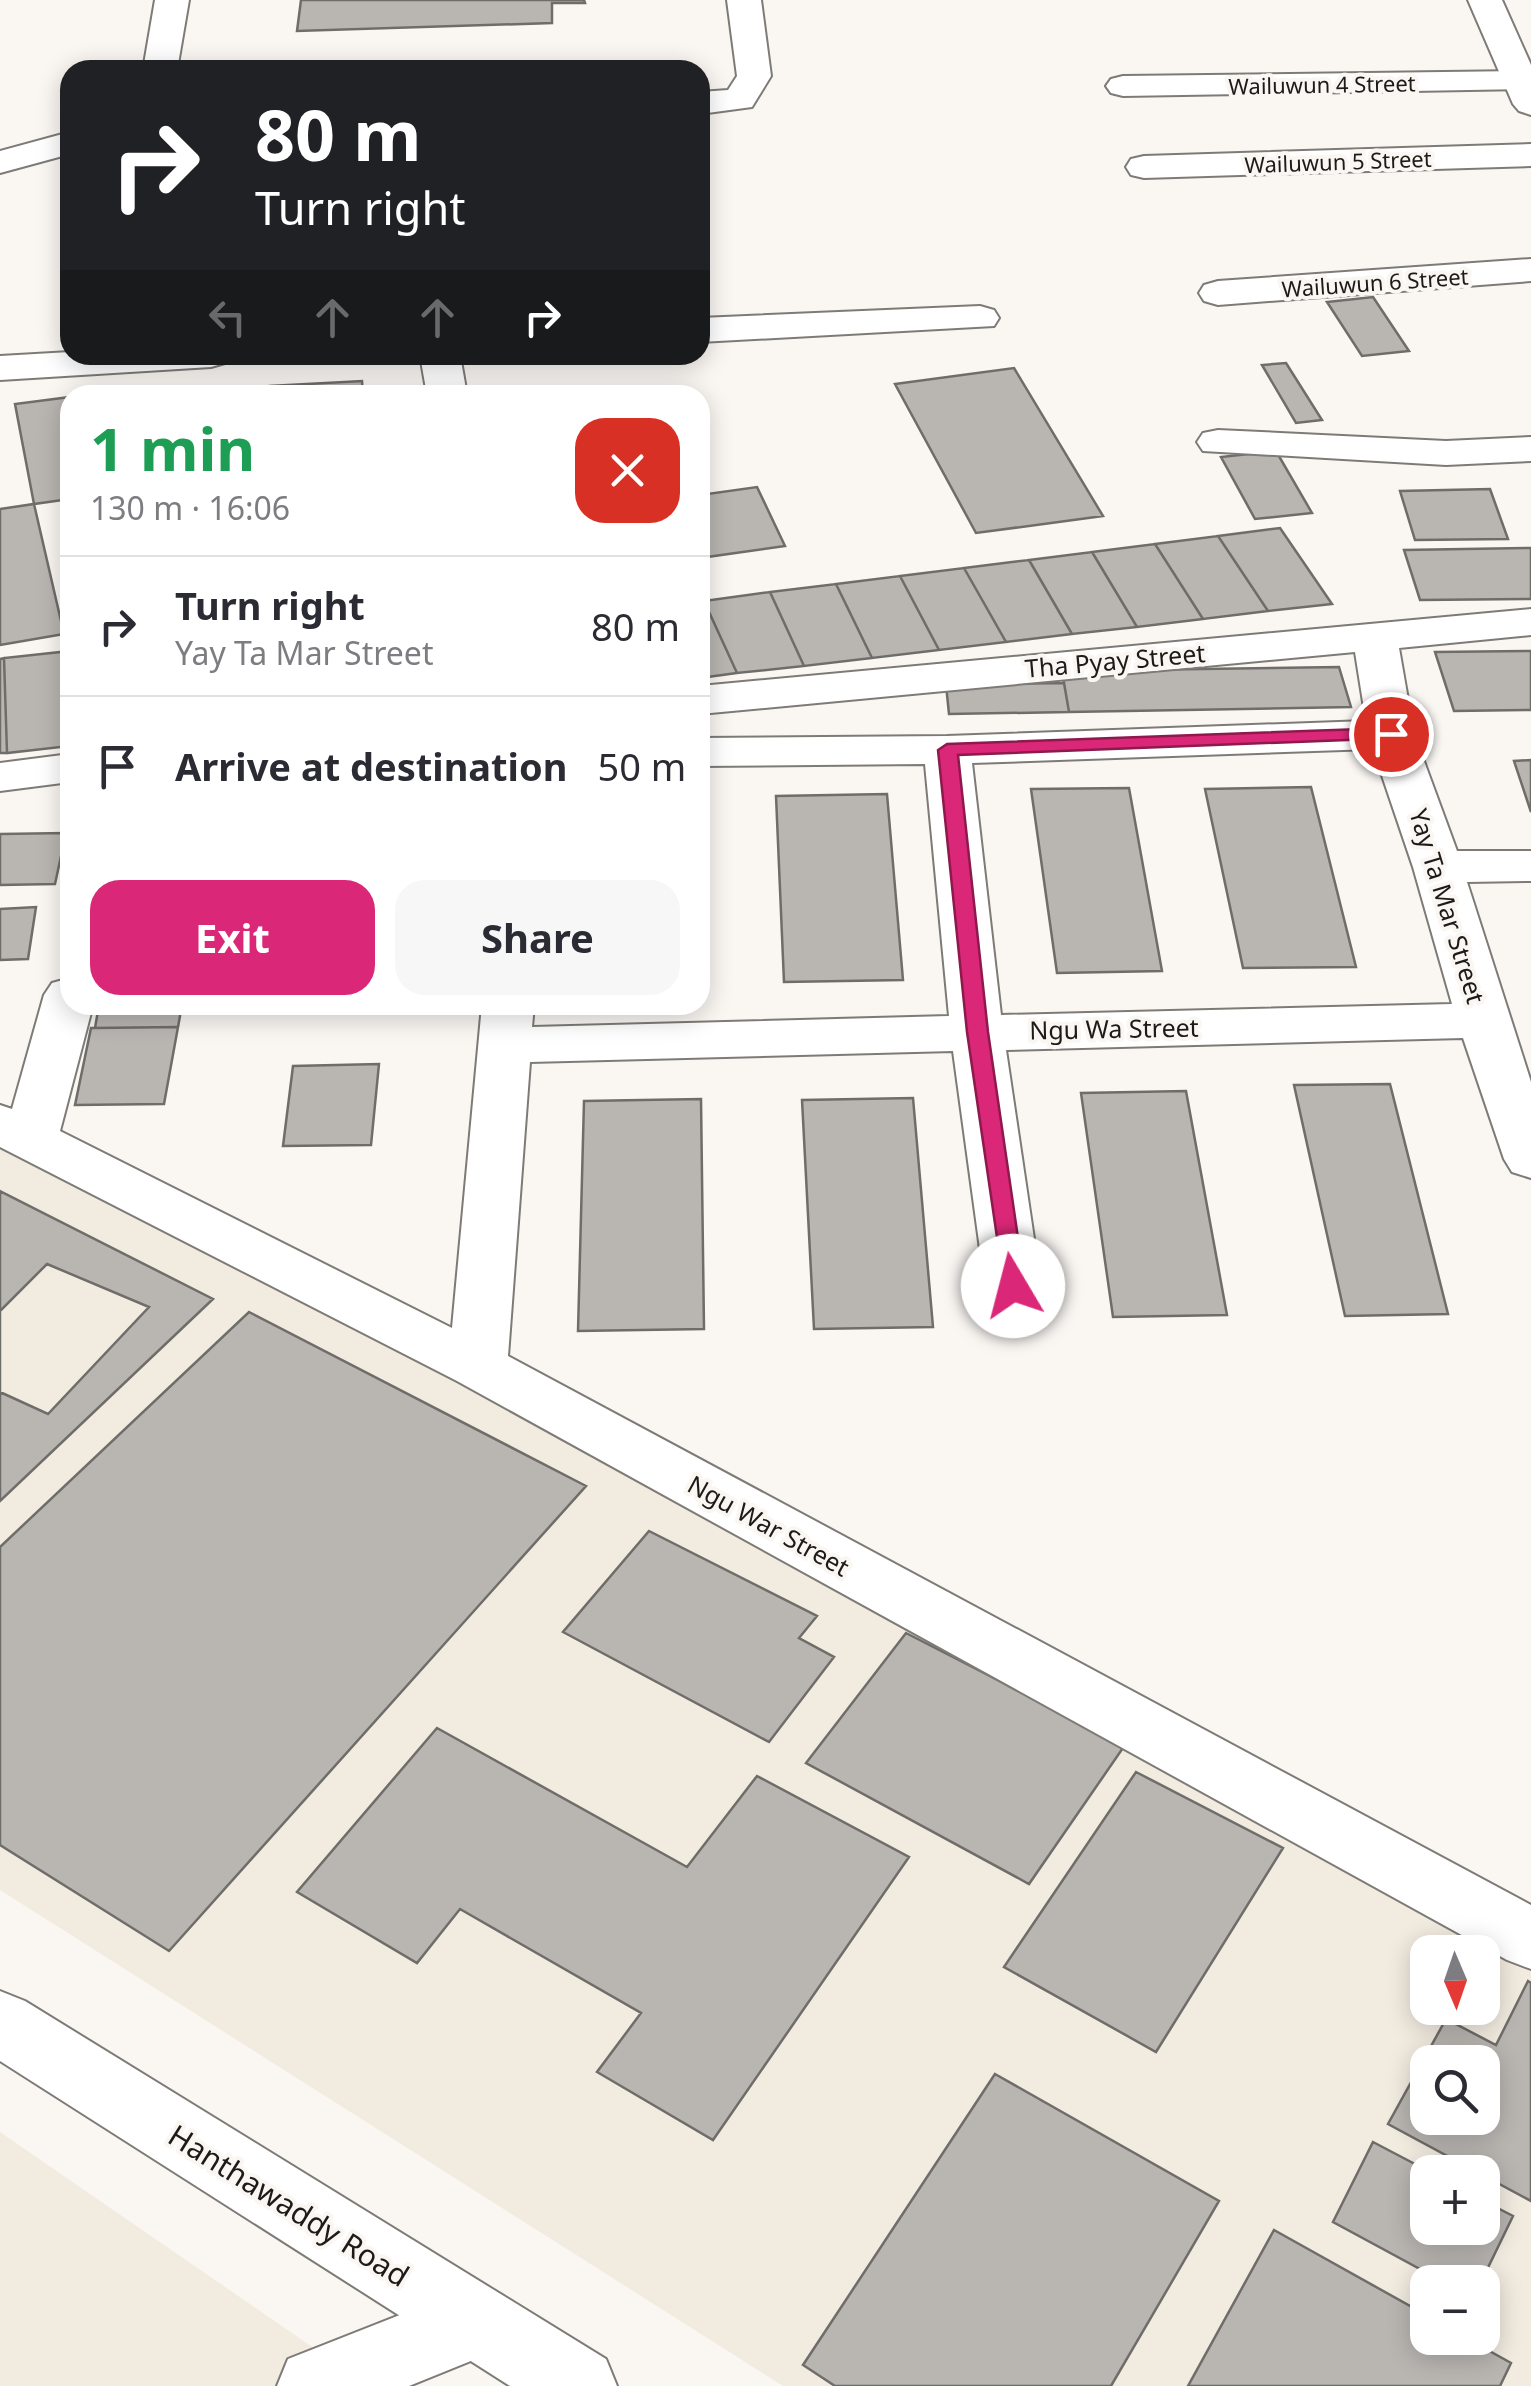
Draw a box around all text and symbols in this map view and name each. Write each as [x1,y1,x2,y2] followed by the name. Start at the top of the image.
[1228,67,1416,101] street label: Wailuwun 4 Street
[255,86,422,182] text: 80 m
[90,100,220,230] icon: right
[1244,143,1432,179] street label: Wailuwun 5 Street
[255,177,466,238] text: Turn right
[1281,261,1469,303] street label: Wailuwun 6 Street
[200,290,255,345] icon: left
[305,290,360,345] icon: ahead
[410,290,465,345] icon: ahead
[515,290,570,345] icon: right
[90,407,255,489] text: 1 min
[575,418,680,523] button: close
[90,486,290,529] text: 130 m · 16:06
[175,579,365,631] text: Turn right
[90,599,145,654] icon: right
[591,600,680,652] text: 80 m
[175,631,433,674] text: Yay Ta Mar Street
[1023,635,1207,685] street label: Tha Pyay Street
[1349,692,1434,777] pin
[1364,707,1419,762] icon: arrive
[90,739,145,794] icon: arrive
[175,740,567,792] text: Arrive at destination
[597,740,686,792] text: 50 m
[1402,804,1494,1008] street label: Yay Ta Mar Street
[90,880,375,995] button: Exit
[395,880,680,995] button: Share
[1029,1010,1199,1046] street label: Ngu Wa Street
[961,1234,1065,1338] position arrow
[682,1467,856,1583] street label: Ngu War Street
[1410,1935,1500,2025] north arrow
[1410,1935,1500,2355] map controls
[1410,2045,1500,2135] button: search
[161,2114,417,2296] street label: Hanthawaddy Road
[1410,2155,1500,2245] button: +
[1410,2265,1500,2355] button: −

